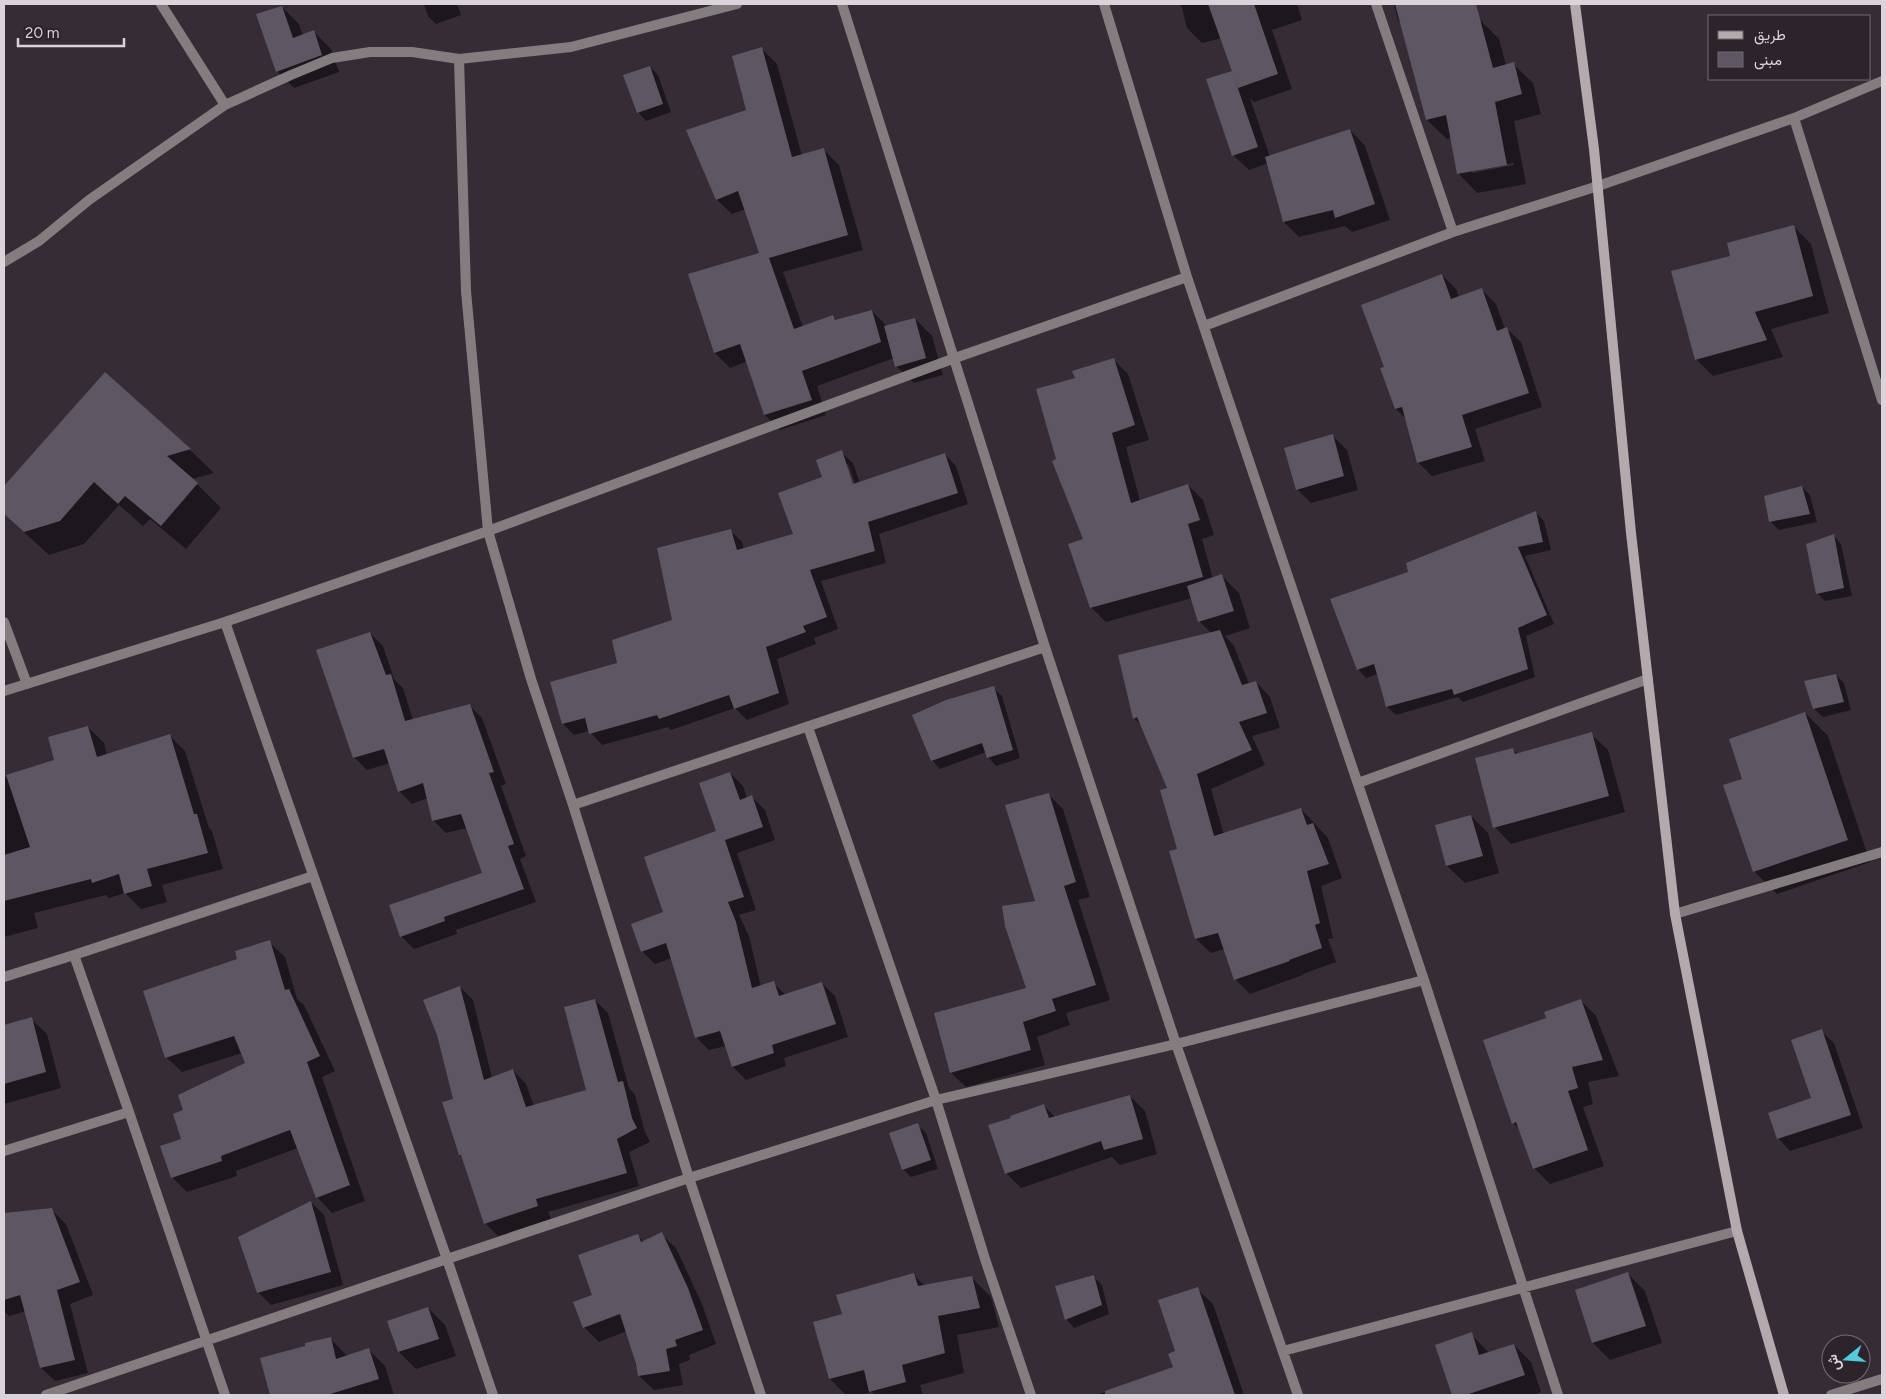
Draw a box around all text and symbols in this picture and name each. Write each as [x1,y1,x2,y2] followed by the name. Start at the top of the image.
[18,15,124,47] scale bar
[1708,15,1871,80] legend
[25,24,59,42] text: 20 m
[1754,26,1786,45] text: طريق
[1754,51,1782,70] text: مبنى
[1821,1334,1871,1384] north arrow
[1823,1352,1845,1373] text: ش

